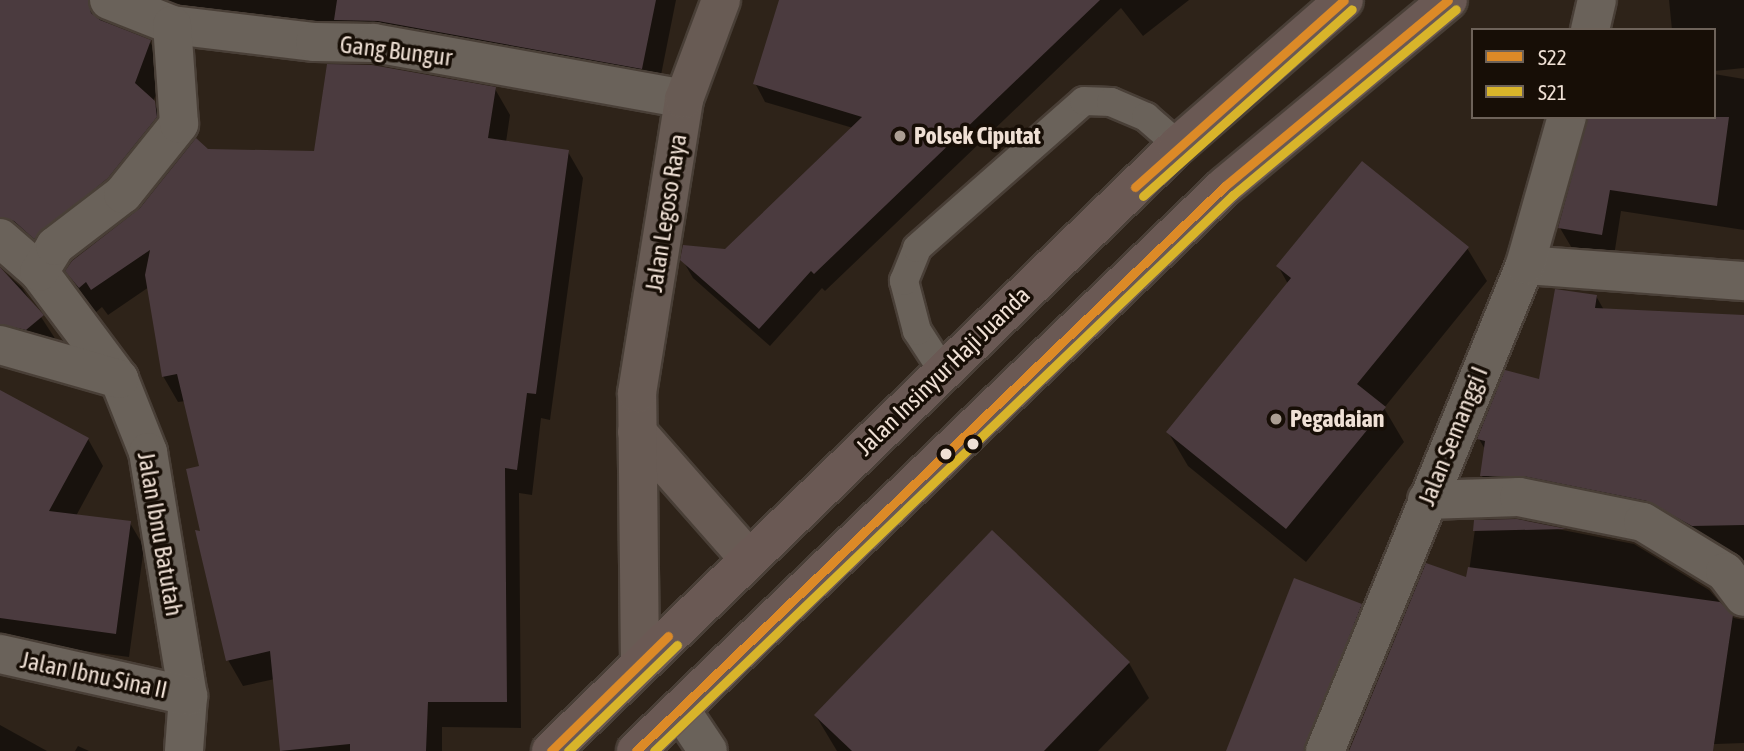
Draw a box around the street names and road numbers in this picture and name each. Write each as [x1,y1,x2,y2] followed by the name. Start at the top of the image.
[338,30,454,72] street label: Gang Bungur
[639,132,693,294] street label: Jalan Legoso Raya
[850,281,1036,461] street label: Jalan Insinyur Haji Juanda
[1412,362,1494,510] street label: Jalan Semanggi I
[131,450,189,618] street label: Jalan Ibnu Batutah
[18,645,170,705] street label: Jalan Ibnu Sina II

